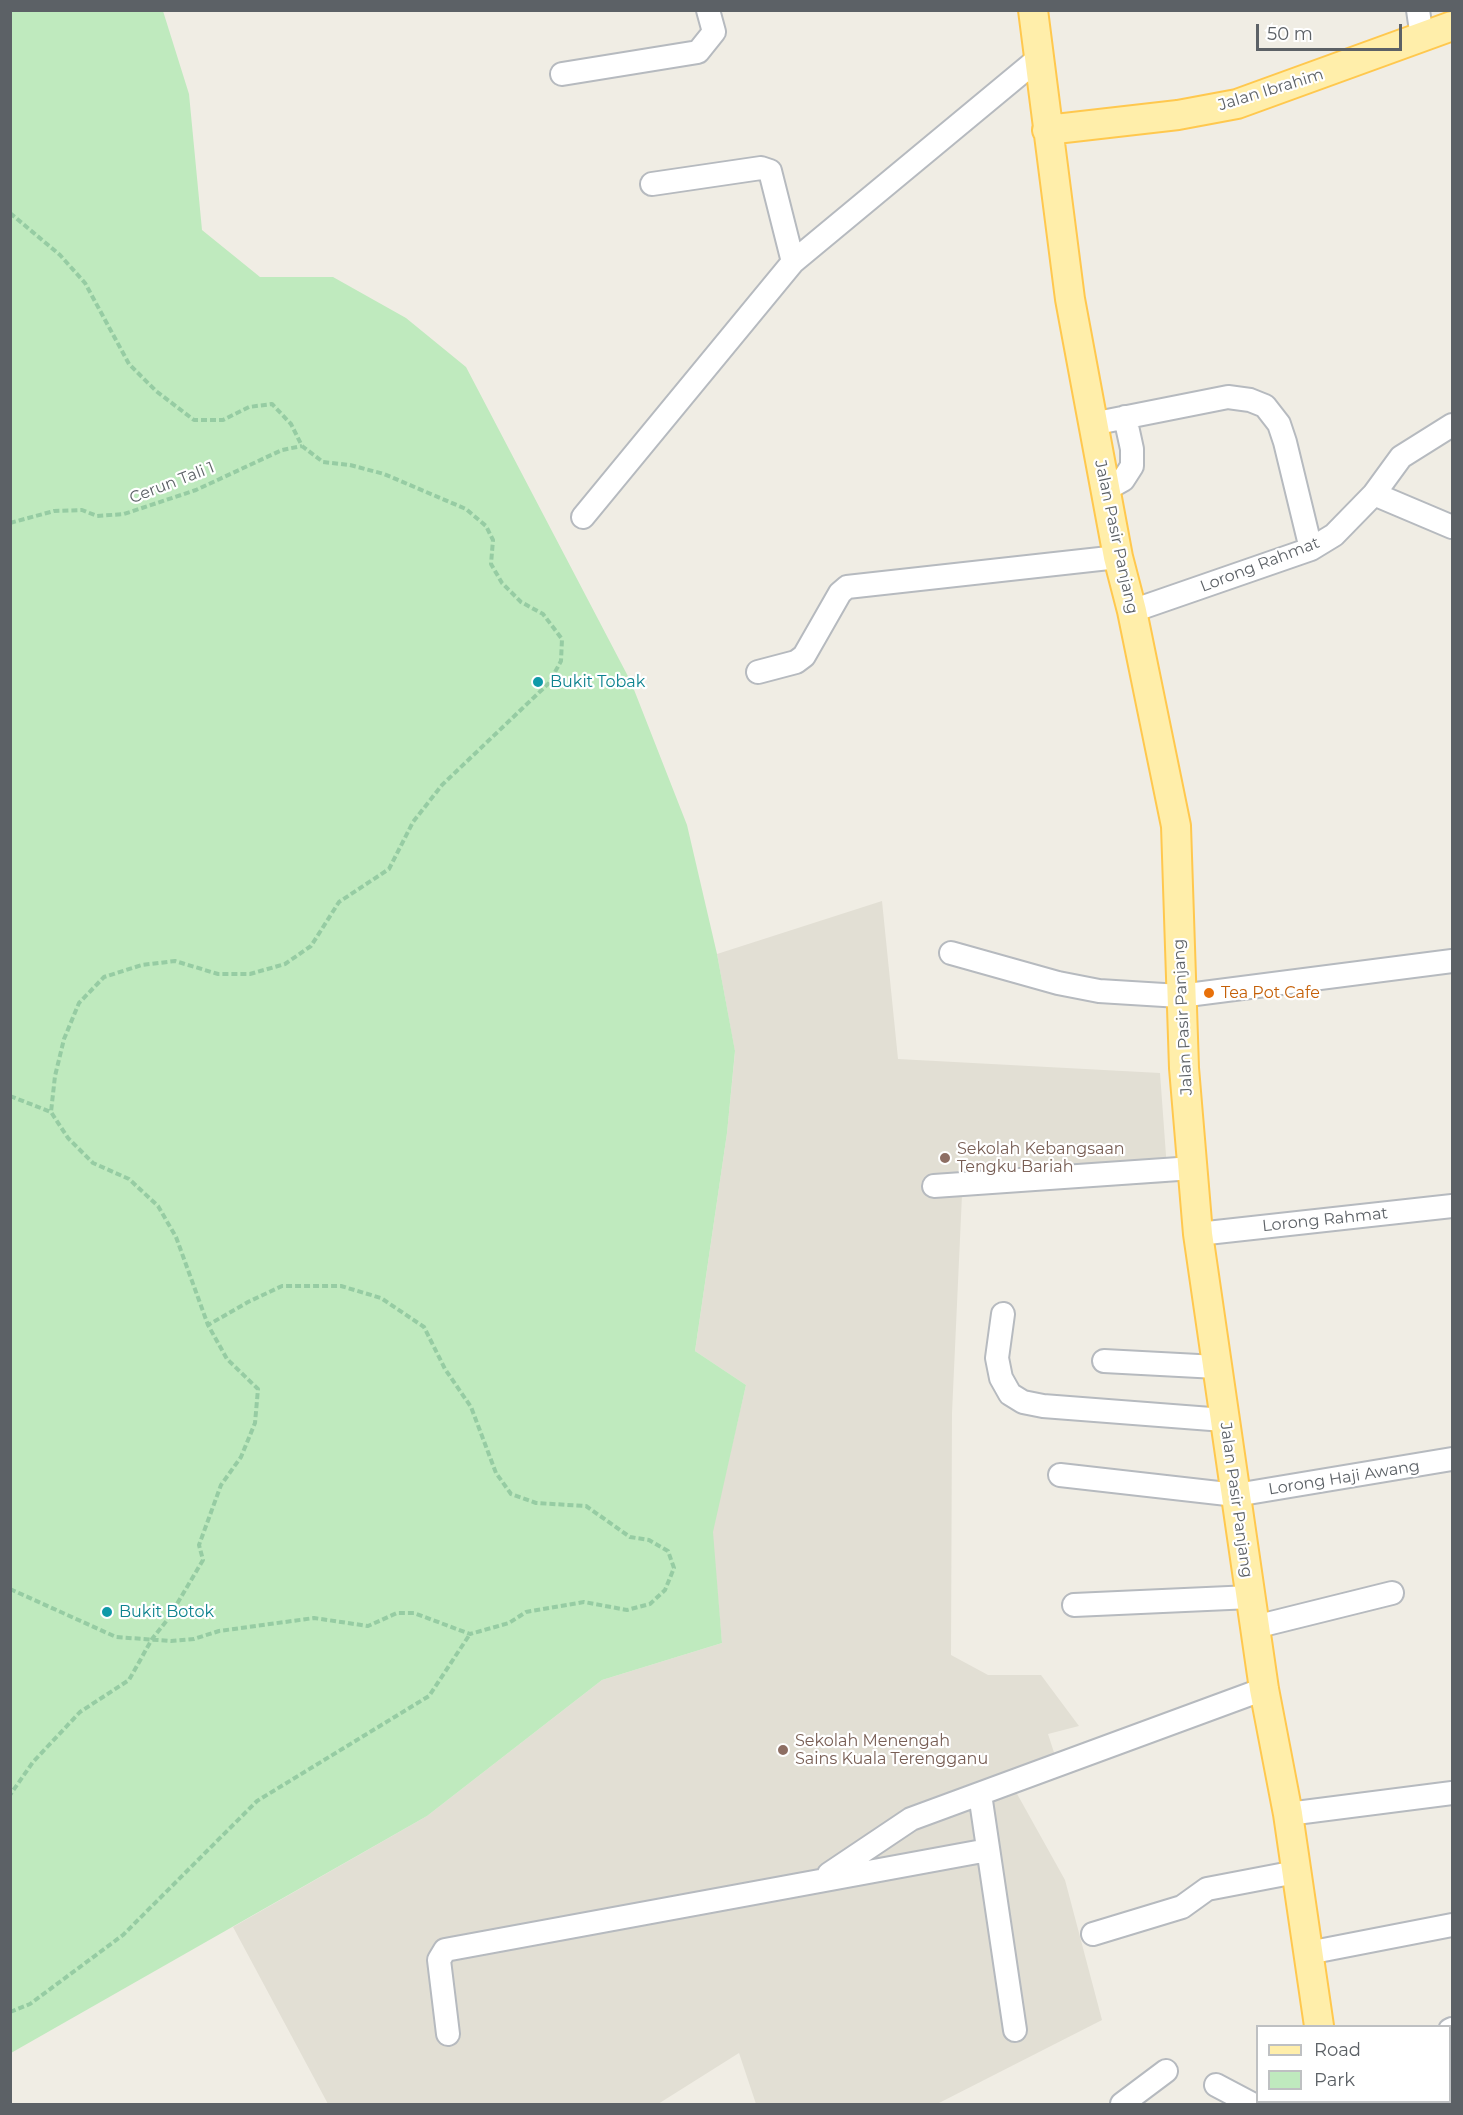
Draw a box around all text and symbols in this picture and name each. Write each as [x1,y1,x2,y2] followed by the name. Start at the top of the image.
[1259,12,1404,50] scale bar
[1267,23,1313,45] text: 50 m
[1216,65,1326,115] street label: Jalan Ibrahim
[127,458,217,508] street label: Cerun Tali 1
[1090,458,1142,616] street label: Jalan Pasir Panjang
[1198,533,1322,597] street label: Lorong Rahmat
[550,672,645,692] place label: Bukit Tobak
[531,675,545,689] marker: Bukit Tobak
[1169,938,1197,1096] street label: Jalan Pasir Panjang
[1221,983,1320,1003] place label: Tea Pot Cafe
[1202,986,1216,1000] marker: Tea Pot Cafe
[957,1139,1125,1177] place label: Sekolah Kebangsaan Tengku Bariah
[938,1151,952,1165] marker: Sekolah Kebangsaan Tengku Bariah
[1261,1204,1389,1236] street label: Lorong Rahmat
[1216,1421,1256,1579] street label: Jalan Pasir Panjang
[1267,1457,1421,1499] street label: Lorong Haji Awang
[119,1602,214,1622] place label: Bukit Botok
[100,1605,114,1619] marker: Bukit Botok
[795,1731,988,1769] place label: Sekolah Menengah Sains Kuala Terengganu
[776,1743,790,1757] marker: Sekolah Menengah Sains Kuala Terengganu
[1256,2025,1451,2103] legend
[1314,2039,1361,2061] text: Road
[1314,2069,1355,2091] text: Park

